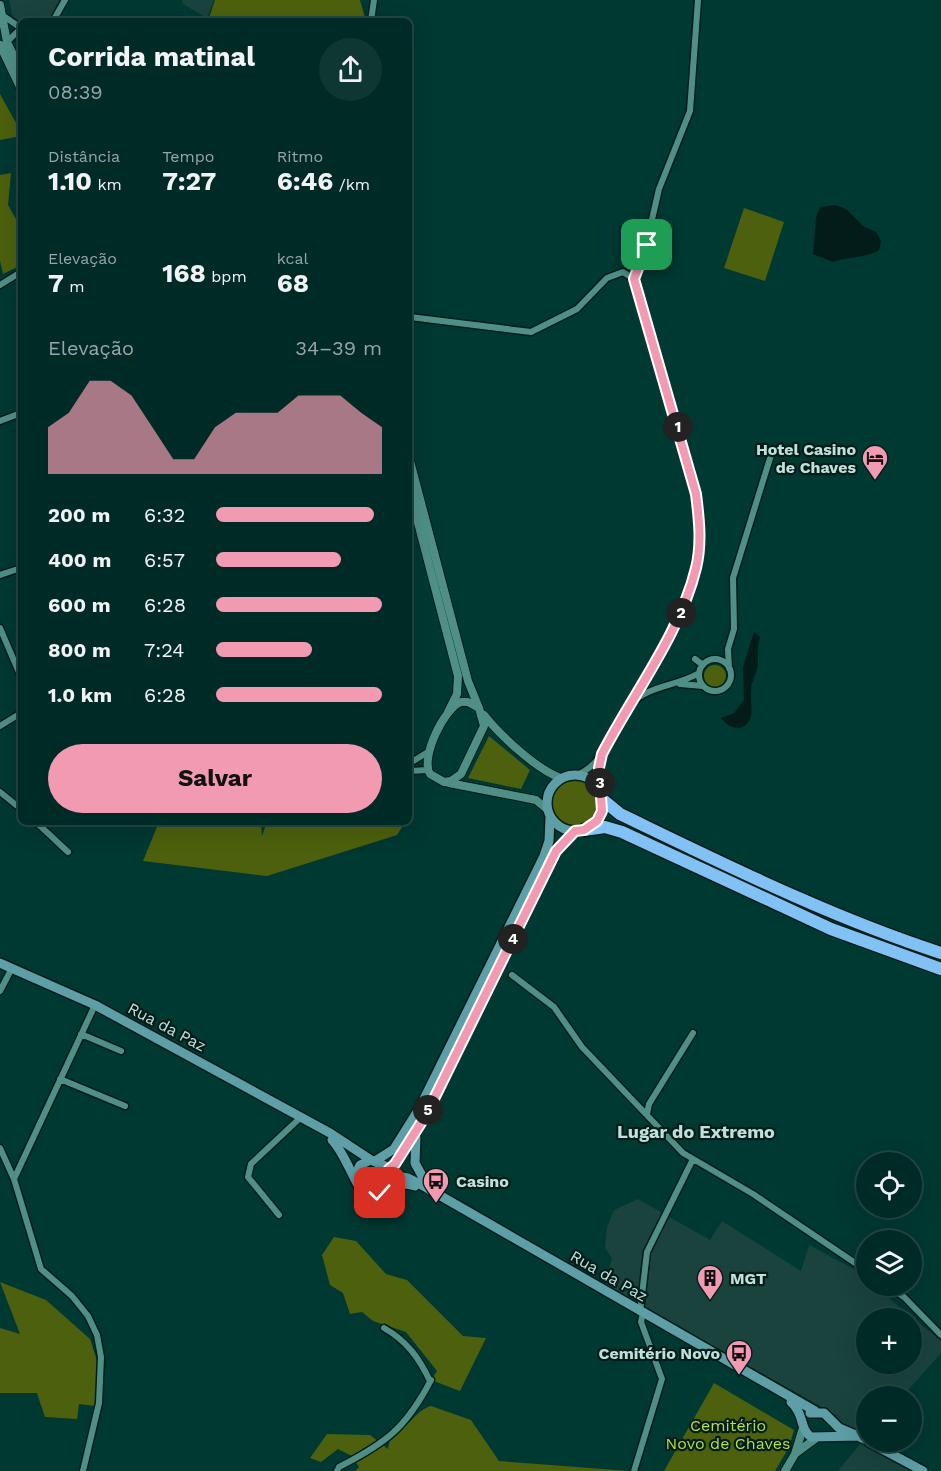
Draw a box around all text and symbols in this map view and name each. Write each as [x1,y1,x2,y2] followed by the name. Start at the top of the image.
[319,38,382,101] button: share
[48,41,255,73] text: Corrida matinal
[48,80,103,104] text: 08:39
[48,147,120,166] text: Distância
[162,147,214,166] text: Tempo
[277,147,323,166] text: Ritmo
[48,166,92,196] text: 1.10
[162,166,216,196] text: 7:27
[277,166,333,196] text: 6:46
[92,175,122,194] text: km
[333,175,370,194] text: /km
[621,219,672,270] pin
[630,228,663,261] icon: arrive
[48,249,117,268] text: Elevação
[277,249,308,268] text: kcal
[162,258,206,288] text: 168
[206,267,247,286] text: bpm
[48,268,64,298] text: 7
[277,268,309,298] text: 68
[64,277,85,296] text: m
[48,336,134,360] text: Elevação
[295,336,382,360] text: 34–39 m
[663,412,693,442] pin: 1
[675,417,681,436] text: 1
[756,440,856,477] place label: Hotel Casino de Chaves
[860,443,890,481] hotel icon: Hotel Casino de Chaves
[48,503,110,527] text: 200 m
[144,503,185,527] text: 6:32
[48,548,111,572] text: 400 m
[144,548,185,572] text: 6:57
[48,593,111,617] text: 600 m
[144,593,186,617] text: 6:28
[666,598,696,628] pin: 2
[676,603,686,622] text: 2
[48,638,111,662] text: 800 m
[144,638,184,662] text: 7:24
[48,683,112,707] text: 1.0 km
[144,683,186,707] text: 6:28
[48,744,382,813] button: Salvar
[585,768,615,798] pin: 3
[595,773,605,792] text: 3
[498,924,528,954] pin: 4
[508,929,518,948] text: 4
[125,998,209,1056] street label: Rua da Paz
[413,1095,443,1125] pin: 5
[423,1100,433,1119] text: 5
[617,1121,775,1142] district label: Lugar do Extremo
[856,1152,922,1452] map controls
[856,1152,922,1218] button: locate
[421,1166,451,1204] bus stop icon: Casino
[354,1167,405,1218] pin
[456,1172,509,1191] place label: Casino
[363,1176,396,1209] icon: check
[856,1230,922,1296] button: layers
[567,1246,651,1306] street label: Rua da Paz
[695,1263,725,1301] building icon: MGT
[730,1269,767,1288] place label: MGT
[856,1308,922,1374] button: +
[724,1338,754,1376] bus stop icon: Cemitério Novo
[599,1344,720,1363] place label: Cemitério Novo
[856,1386,922,1452] button: −
[666,1416,790,1453] park label: Cemitério Novo de Chaves

